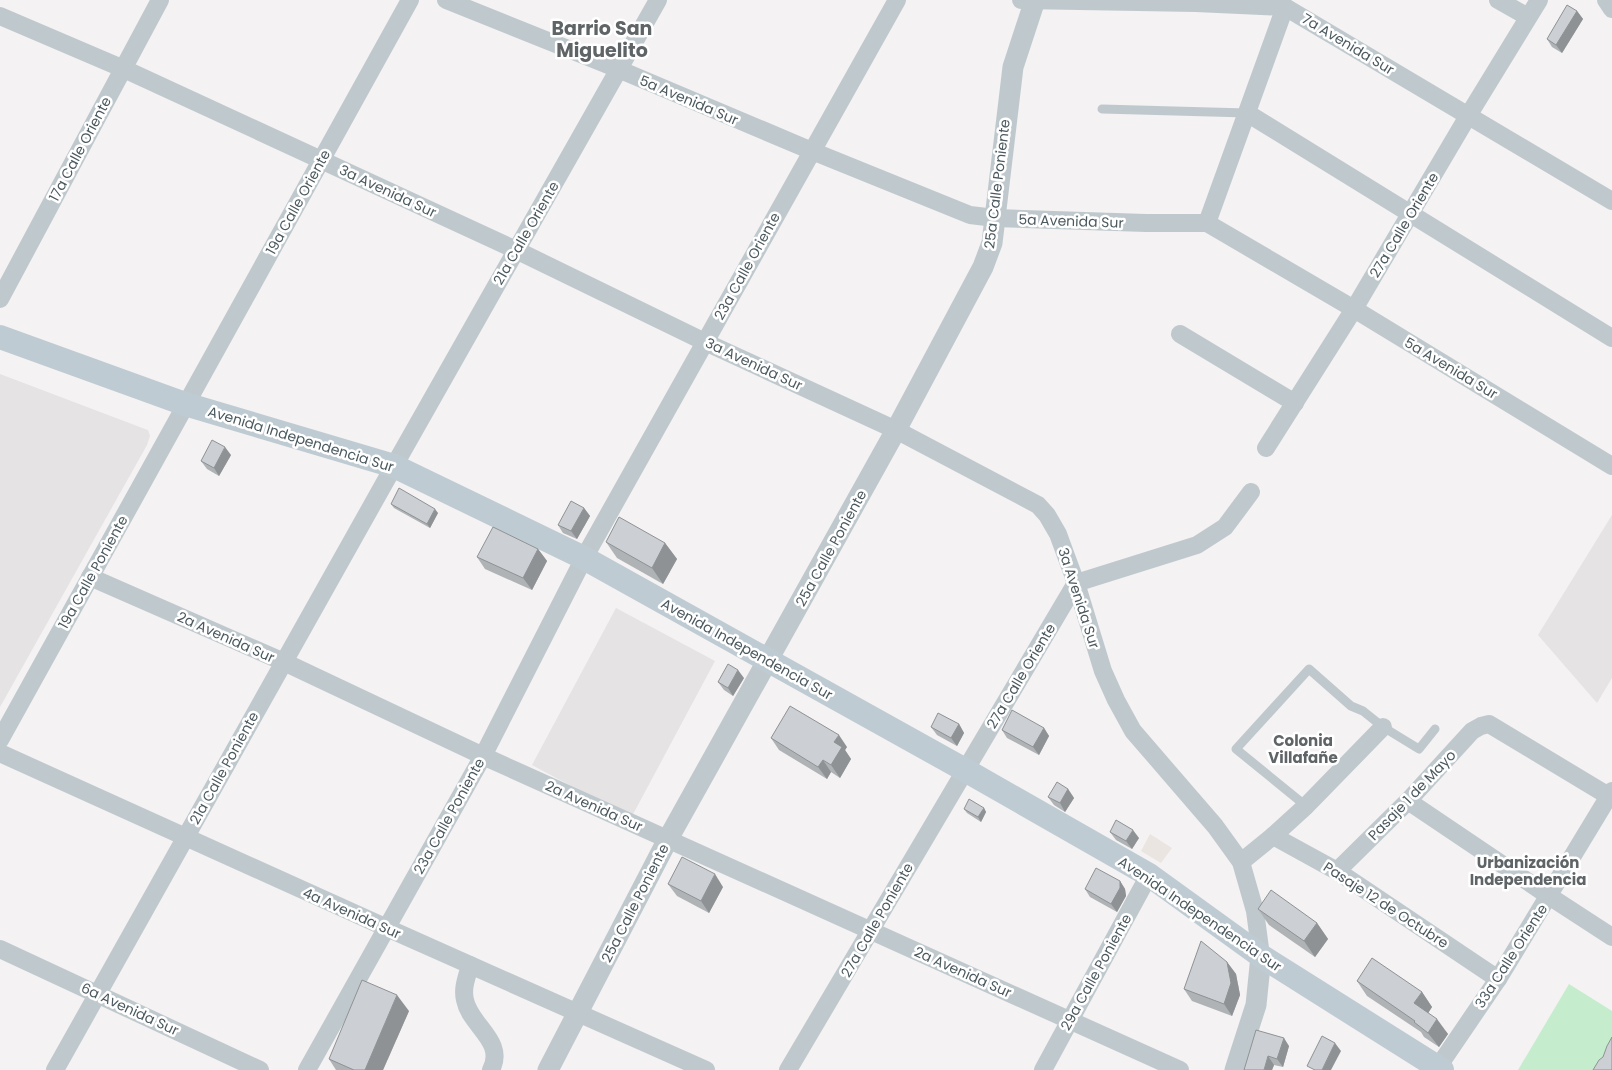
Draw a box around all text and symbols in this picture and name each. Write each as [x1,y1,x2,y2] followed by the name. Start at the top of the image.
[1298,9,1398,79] street label: 7a Avenida Sur
[552,15,652,64] district label: Barrio San Miguelito
[637,70,741,130] street label: 5a Avenida Sur
[44,93,116,205] street label: 17a Calle Oriente
[979,118,1015,250] street label: 25a Calle Poniente
[261,146,335,258] street label: 19a Calle Oriente
[336,160,440,222] street label: 3a Avenida Sur
[1365,168,1444,281] street label: 27a Calle Oriente
[488,177,564,288] street label: 21a Calle Oriente
[709,208,785,323] street label: 23a Calle Oriente
[1018,209,1124,233] street label: 5a Avenida Sur
[1401,332,1501,404] street label: 5a Avenida Sur
[702,333,806,395] street label: 3a Avenida Sur
[206,401,396,477] street label: Avenida Independencia Sur
[791,486,872,610] street label: 25a Calle Poniente
[53,511,133,632] street label: 19a Calle Poniente
[1053,545,1105,651] street label: 3a Avenida Sur
[658,593,836,705] street label: Avenida Independencia Sur
[174,607,278,667] street label: 2a Avenida Sur
[982,619,1061,732] street label: 27a Calle Oriente
[185,708,263,828] street label: 21a Calle Poniente
[1268,730,1338,768] district label: Colonia Villafañe
[1364,745,1460,845] street label: Pasaje 1 de Mayo
[409,754,489,878] street label: 23a Calle Poniente
[542,776,646,836] street label: 2a Avenida Sur
[596,840,674,966] street label: 25a Calle Poniente
[1114,852,1286,976] street label: Avenida Independencia Sur
[1470,852,1586,890] district label: Urbanización Independencia
[1320,857,1453,953] street label: Pasaje 12 de Octubre
[836,859,918,981] street label: 27a Calle Poniente
[300,882,404,944] street label: 4a Avenida Sur
[1470,900,1552,1012] street label: 33a Calle Oriente
[1056,910,1137,1034] street label: 29a Calle Poniente
[911,942,1015,1002] street label: 2a Avenida Sur
[78,978,182,1040] street label: 6a Avenida Sur

